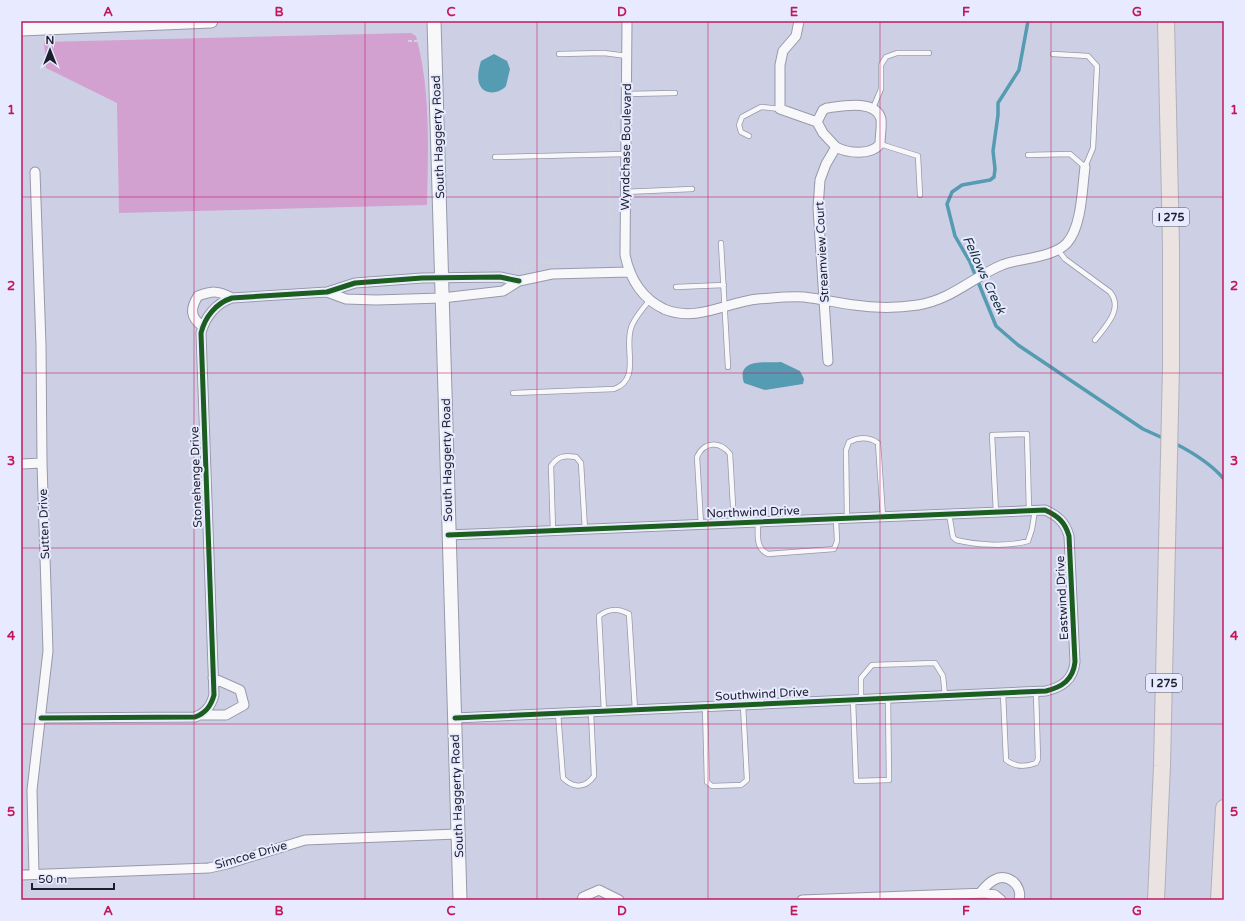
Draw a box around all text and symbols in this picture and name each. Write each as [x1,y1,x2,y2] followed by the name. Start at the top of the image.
[103,4,113,20] text: A
[274,4,284,20] text: B
[446,4,456,20] text: C
[617,4,627,20] text: D
[790,4,798,20] text: E
[962,4,970,20] text: F
[1132,4,1142,20] text: G
[30,30,70,70] north arrow
[46,34,54,47] text: N
[429,75,447,199] street label: South Haggerty Road
[618,83,634,211] street label: Wyndchase Boulevard
[7,102,15,118] text: 1
[1230,102,1238,118] text: 1
[812,201,832,303] street label: Streamview Court
[1153,208,1189,226] road number: I 275
[959,233,1009,317] water label: Fellows Creek
[7,278,15,294] text: 2
[1230,278,1238,294] text: 2
[439,398,455,522] street label: South Haggerty Road
[187,426,205,528] street label: Stonehenge Drive
[7,453,15,469] text: 3
[1230,453,1238,469] text: 3
[36,488,52,559] street label: Sutten Drive
[706,503,800,521] street label: Northwind Drive
[1053,555,1071,641] street label: Eastwind Drive
[7,628,16,644] text: 4
[1230,628,1239,644] text: 4
[1146,674,1182,692] road number: I 275
[715,685,809,703] street label: Southwind Drive
[448,734,466,858] street label: South Haggerty Road
[7,804,15,820] text: 5
[1230,804,1238,820] text: 5
[213,838,289,872] street label: Simcoe Drive
[32,865,114,891] scale bar
[38,872,67,886] text: 50 m
[103,903,113,919] text: A
[274,903,284,919] text: B
[446,903,456,919] text: C
[617,903,627,919] text: D
[790,903,798,919] text: E
[962,903,970,919] text: F
[1132,903,1142,919] text: G

